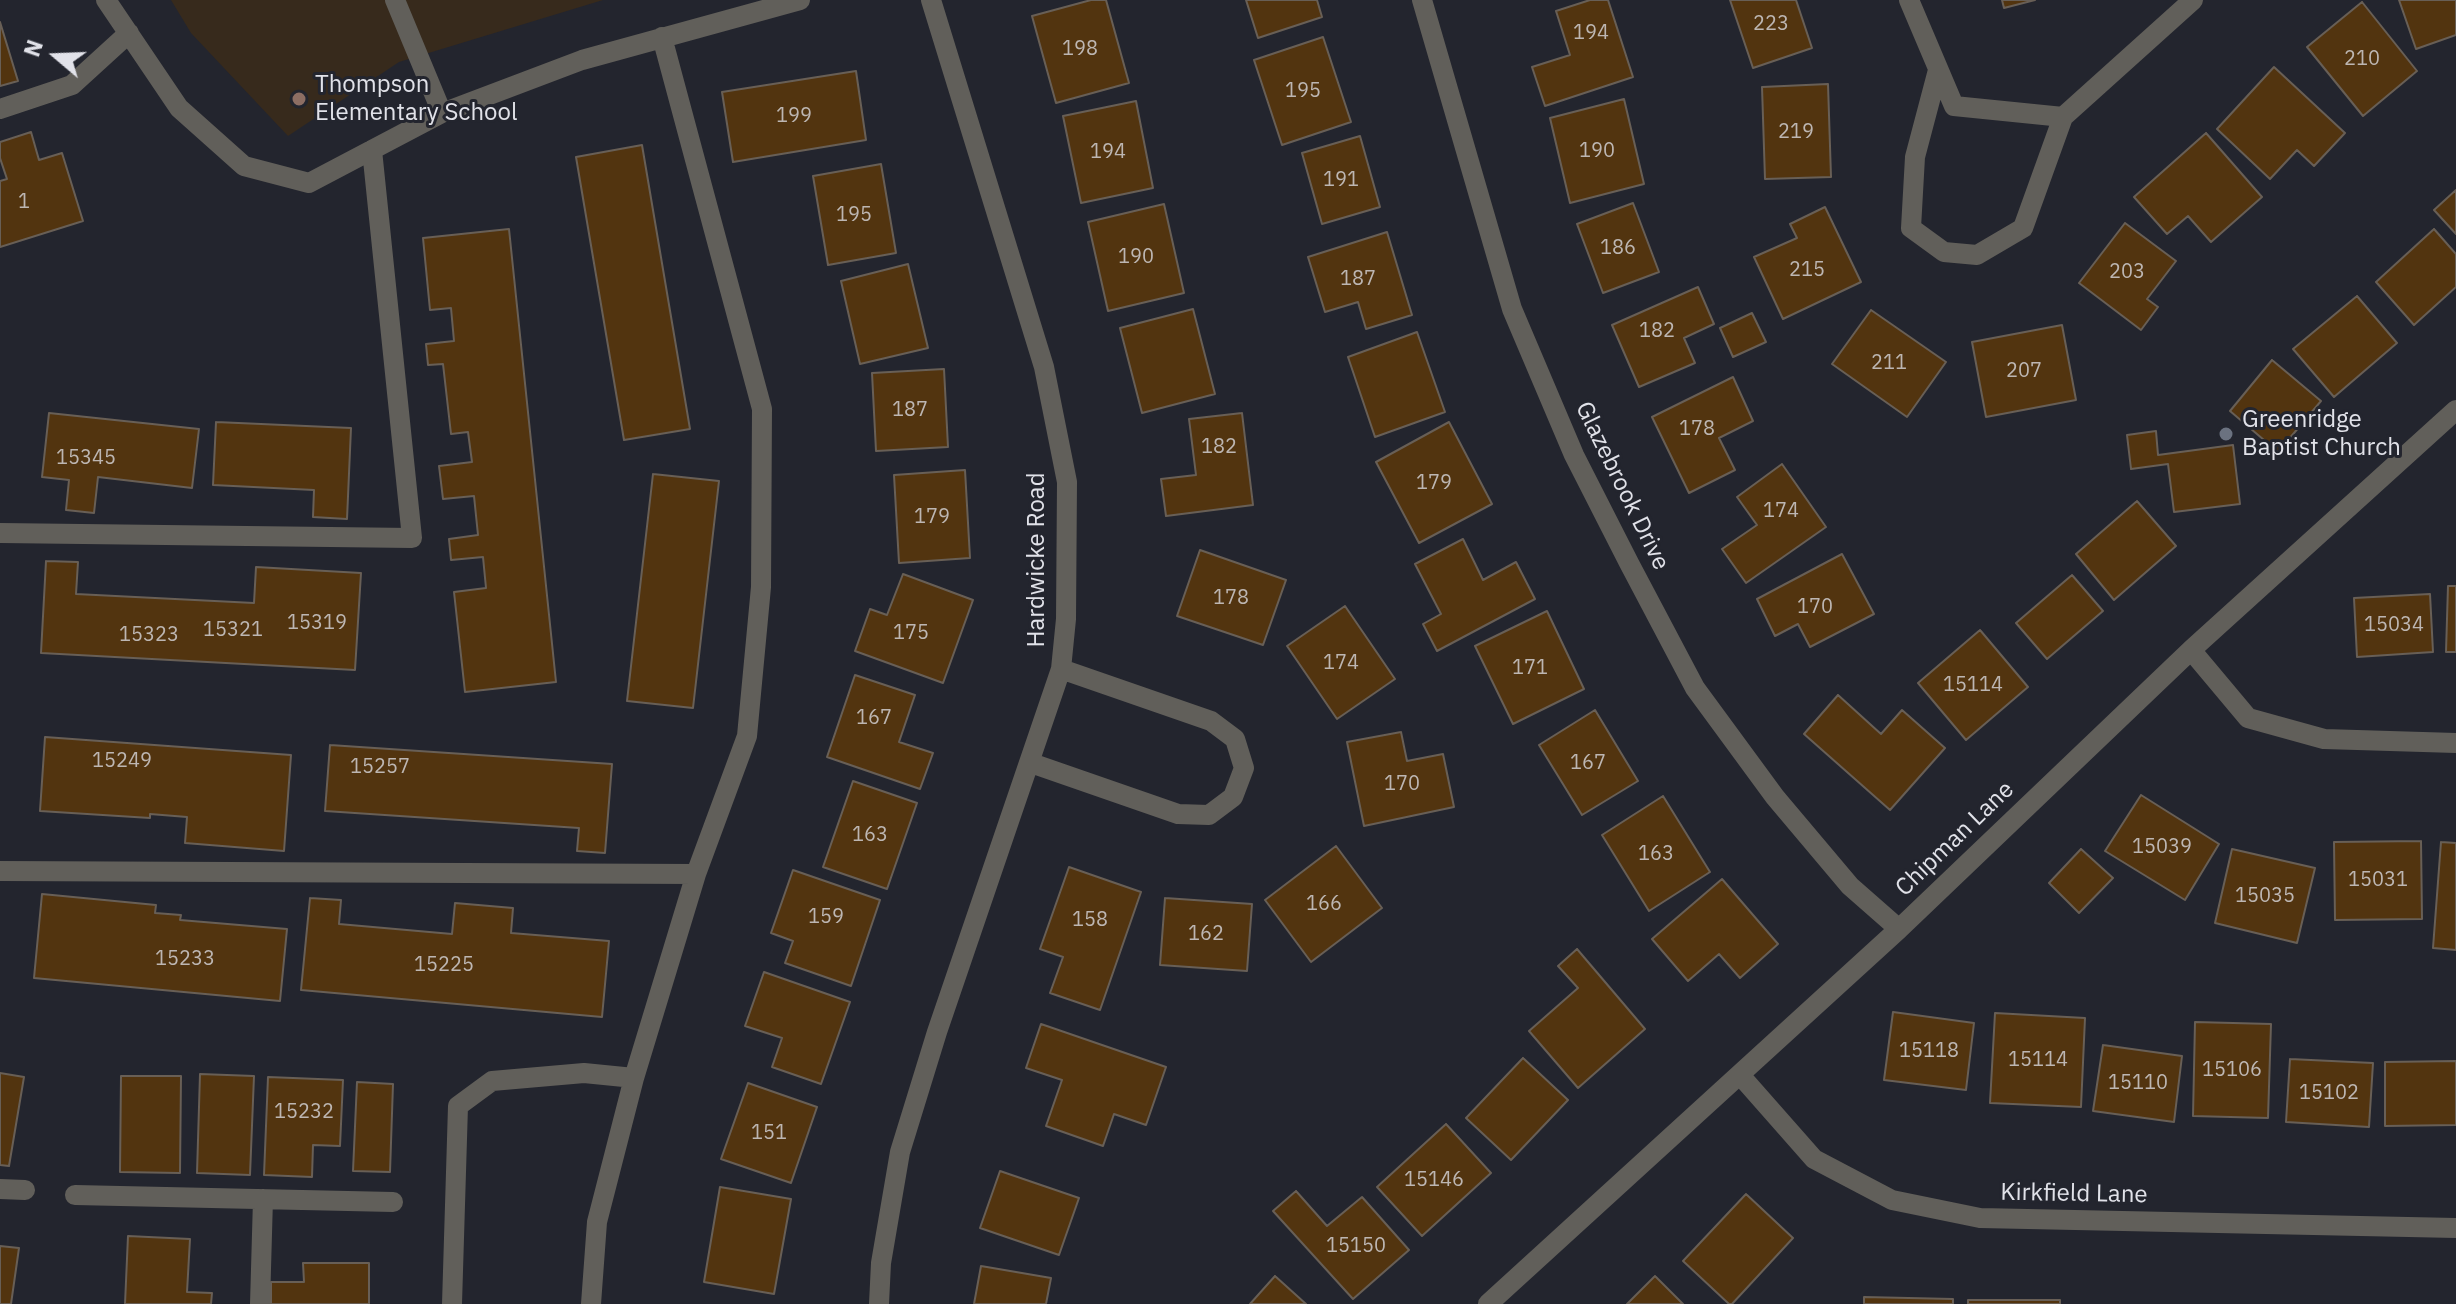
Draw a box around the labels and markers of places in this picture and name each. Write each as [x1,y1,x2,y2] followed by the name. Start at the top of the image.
[315,71,517,127] place label: Thompson Elementary School
[290,90,308,108] marker: Thompson Elementary School
[2242,406,2401,462] place label: Greenridge Baptist Church
[2217,425,2235,443] marker: Greenridge Baptist Church

